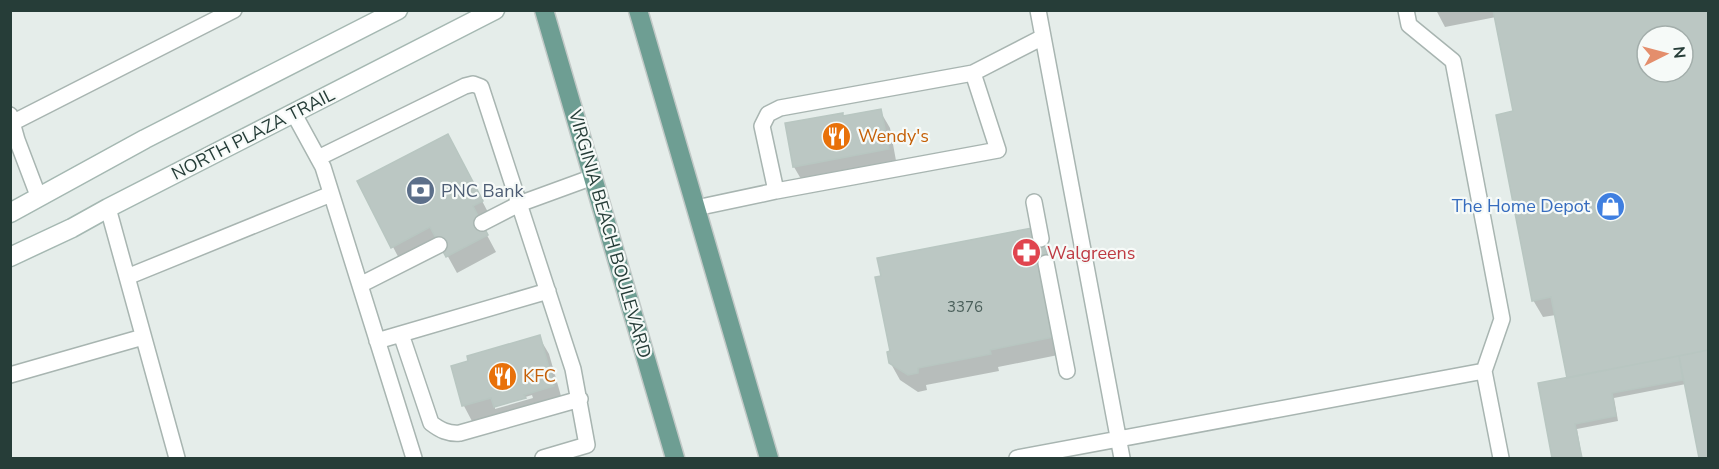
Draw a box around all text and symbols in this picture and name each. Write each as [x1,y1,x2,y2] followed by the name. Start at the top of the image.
[1635,24,1695,84] north arrow
[1667,45,1690,60] text: N
[167,82,339,186] street label: NORTH PLAZA TRAIL
[563,106,657,361] street label: VIRGINIA BEACH BOULEVARD
[821,120,853,152] restaurant icon: Wendy's
[858,124,929,148] place label: Wendy's
[404,175,436,207] bank icon: PNC Bank
[441,179,524,203] place label: PNC Bank
[1595,190,1627,222] shop icon: The Home Depot
[1452,194,1591,218] place label: The Home Depot
[1010,237,1042,269] pharmacy icon: Walgreens
[1047,241,1135,265] place label: Walgreens
[947,297,983,317] house number: 3376
[486,360,518,392] restaurant icon: KFC
[523,364,556,388] place label: KFC

